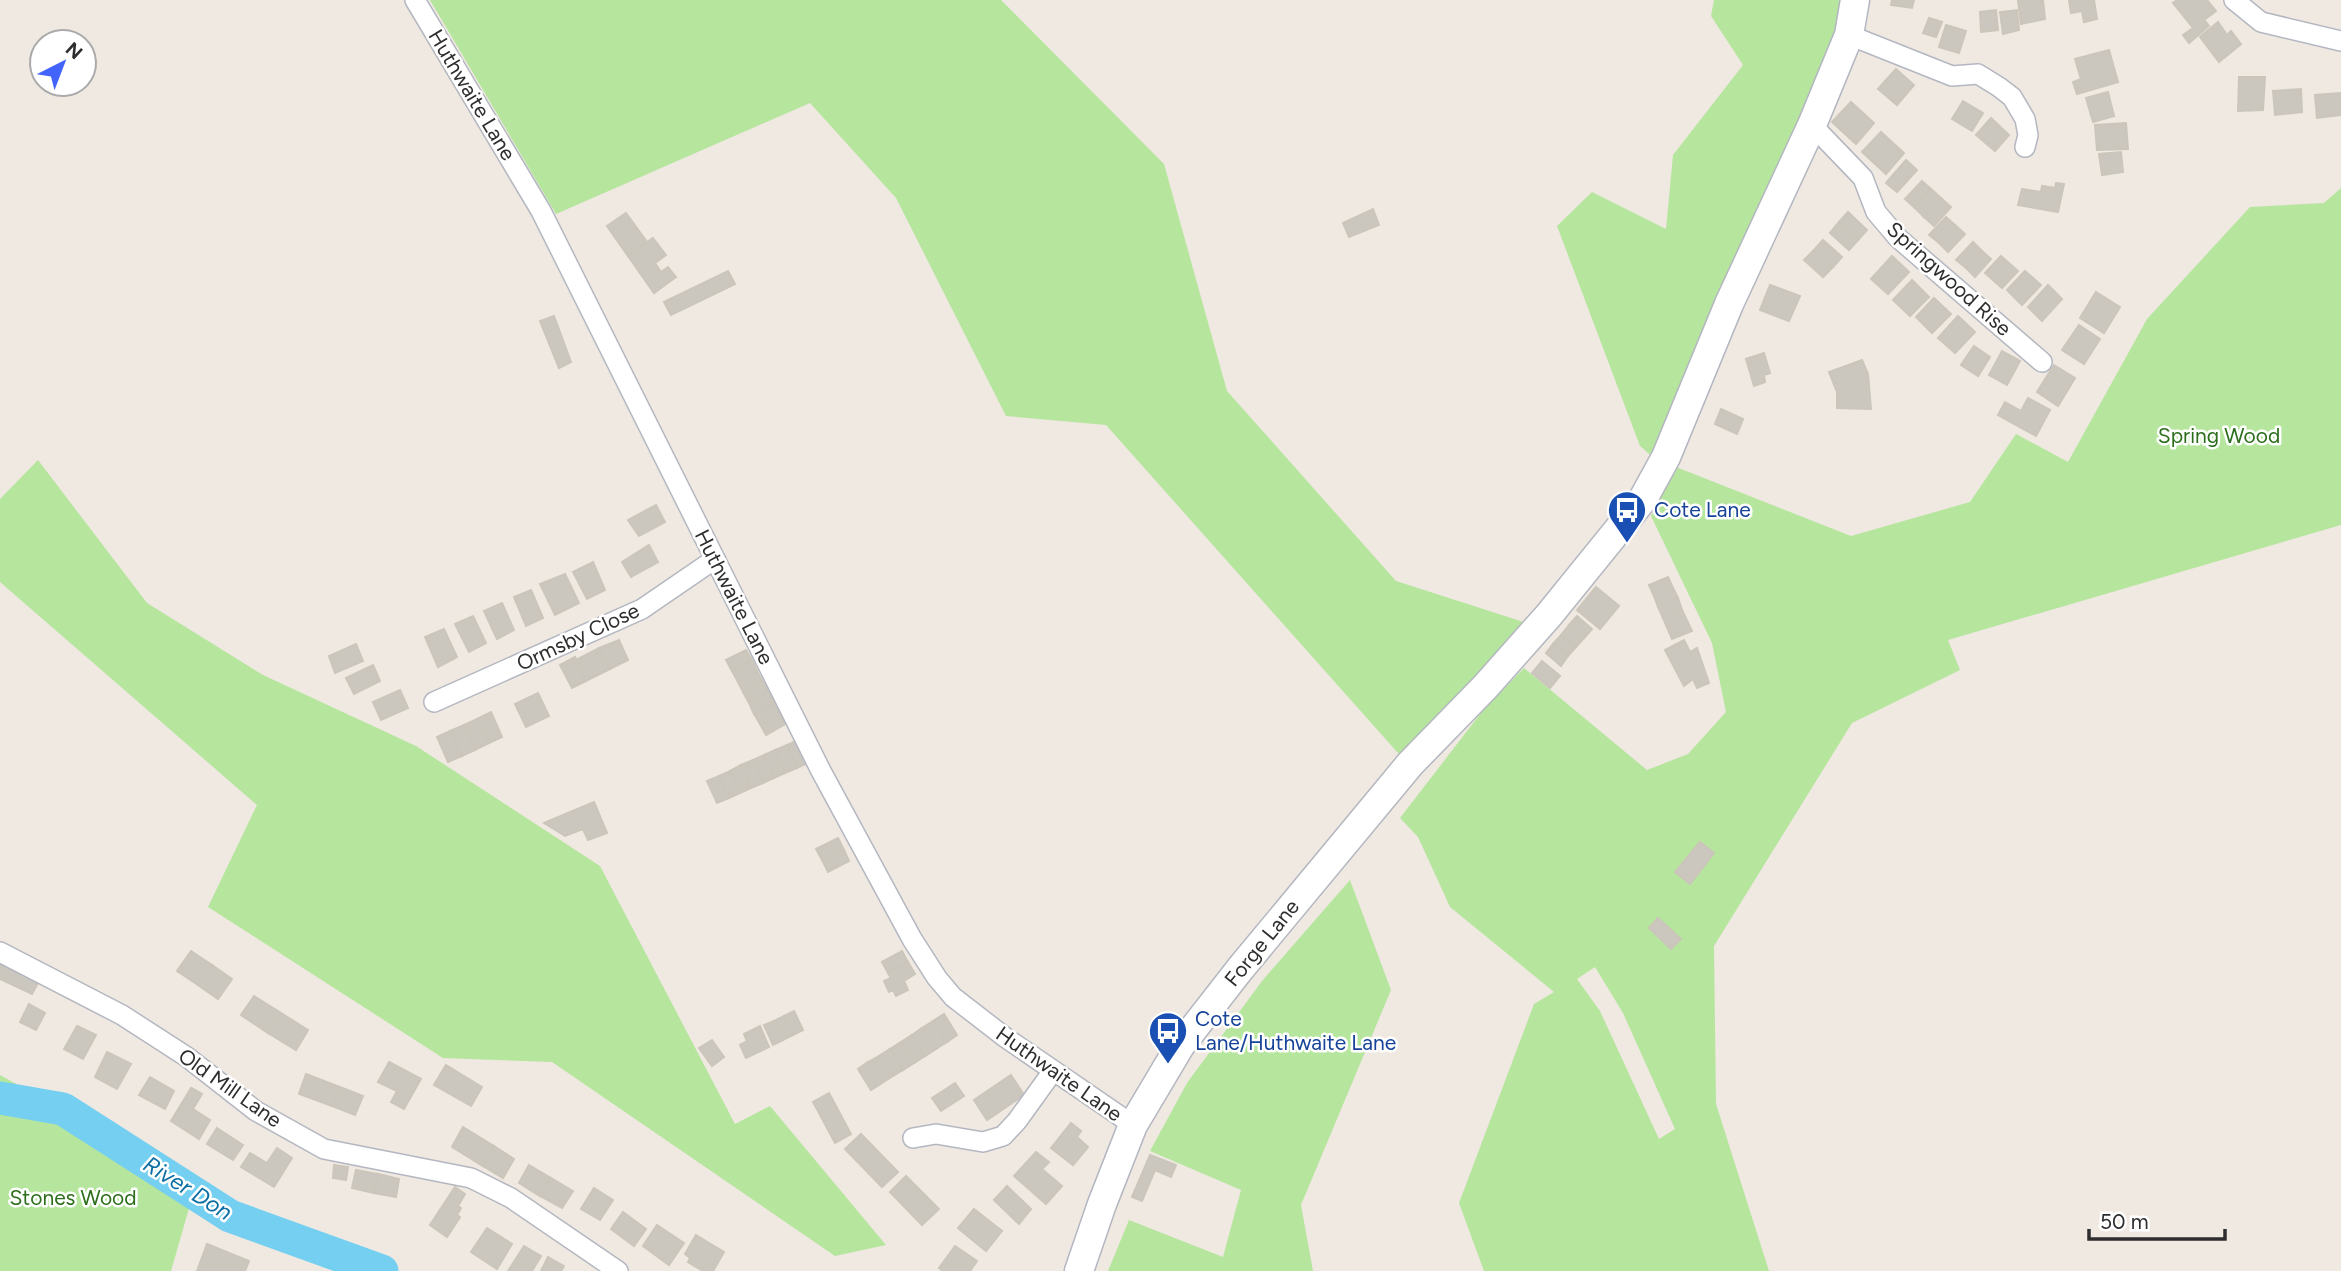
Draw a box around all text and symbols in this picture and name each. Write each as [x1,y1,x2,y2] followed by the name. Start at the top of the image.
[424,25,521,165] street label: Huthwaite Lane
[28,28,98,98] north arrow
[61,37,87,64] text: N
[1882,216,2017,341] street label: Springwood Rise
[2158,423,2280,448] park label: Spring Wood
[1606,489,1648,544] bus stop icon: Cote Lane
[1654,497,1751,522] place label: Cote Lane
[690,525,779,668] street label: Huthwaite Lane
[512,597,643,676] street label: Ormsby Close
[1219,894,1304,991] street label: Forge Lane
[1195,1006,1396,1055] place label: Cote Lane/Huthwaite Lane
[1147,1010,1189,1065] bus stop icon: Cote Lane/Huthwaite Lane
[991,1021,1127,1126] street label: Huthwaite Lane
[174,1043,287,1132] street label: Old Mill Lane
[138,1150,238,1226] water label: River Don
[9,1185,137,1210] park label: Stones Wood
[2089,1198,2226,1242] scale bar
[2100,1209,2149,1234] text: 50 m

